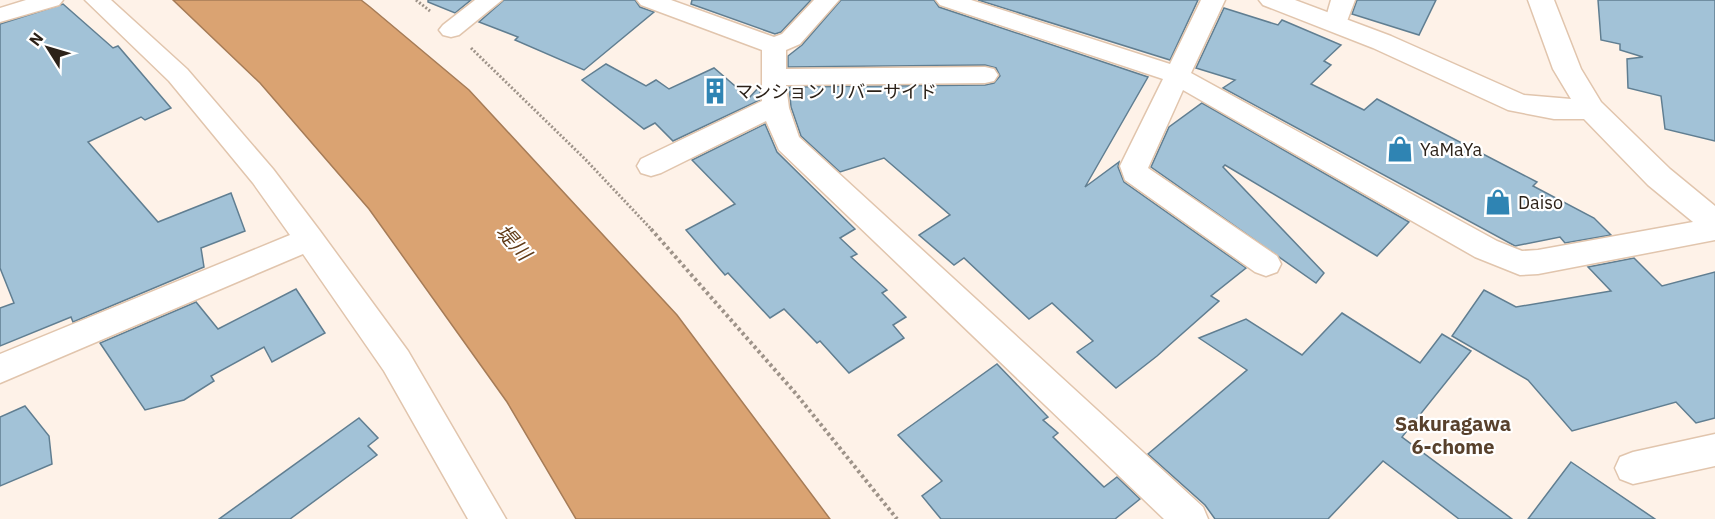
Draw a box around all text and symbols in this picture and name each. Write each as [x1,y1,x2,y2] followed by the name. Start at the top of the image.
[18,18,78,78] north arrow
[25,28,47,50] text: N
[700,76,730,106] building icon: マンション リバーサイド
[735,80,937,103] place label: マンション リバーサイド
[1385,134,1415,164] shop icon: YaMaYa
[1420,138,1482,161] place label: YaMaYa
[1483,187,1513,217] shop icon: Daiso
[1518,191,1563,214] place label: Daiso
[491,218,539,267] water label: 堤川
[1395,410,1511,460] district label: Sakuragawa 6-chome

